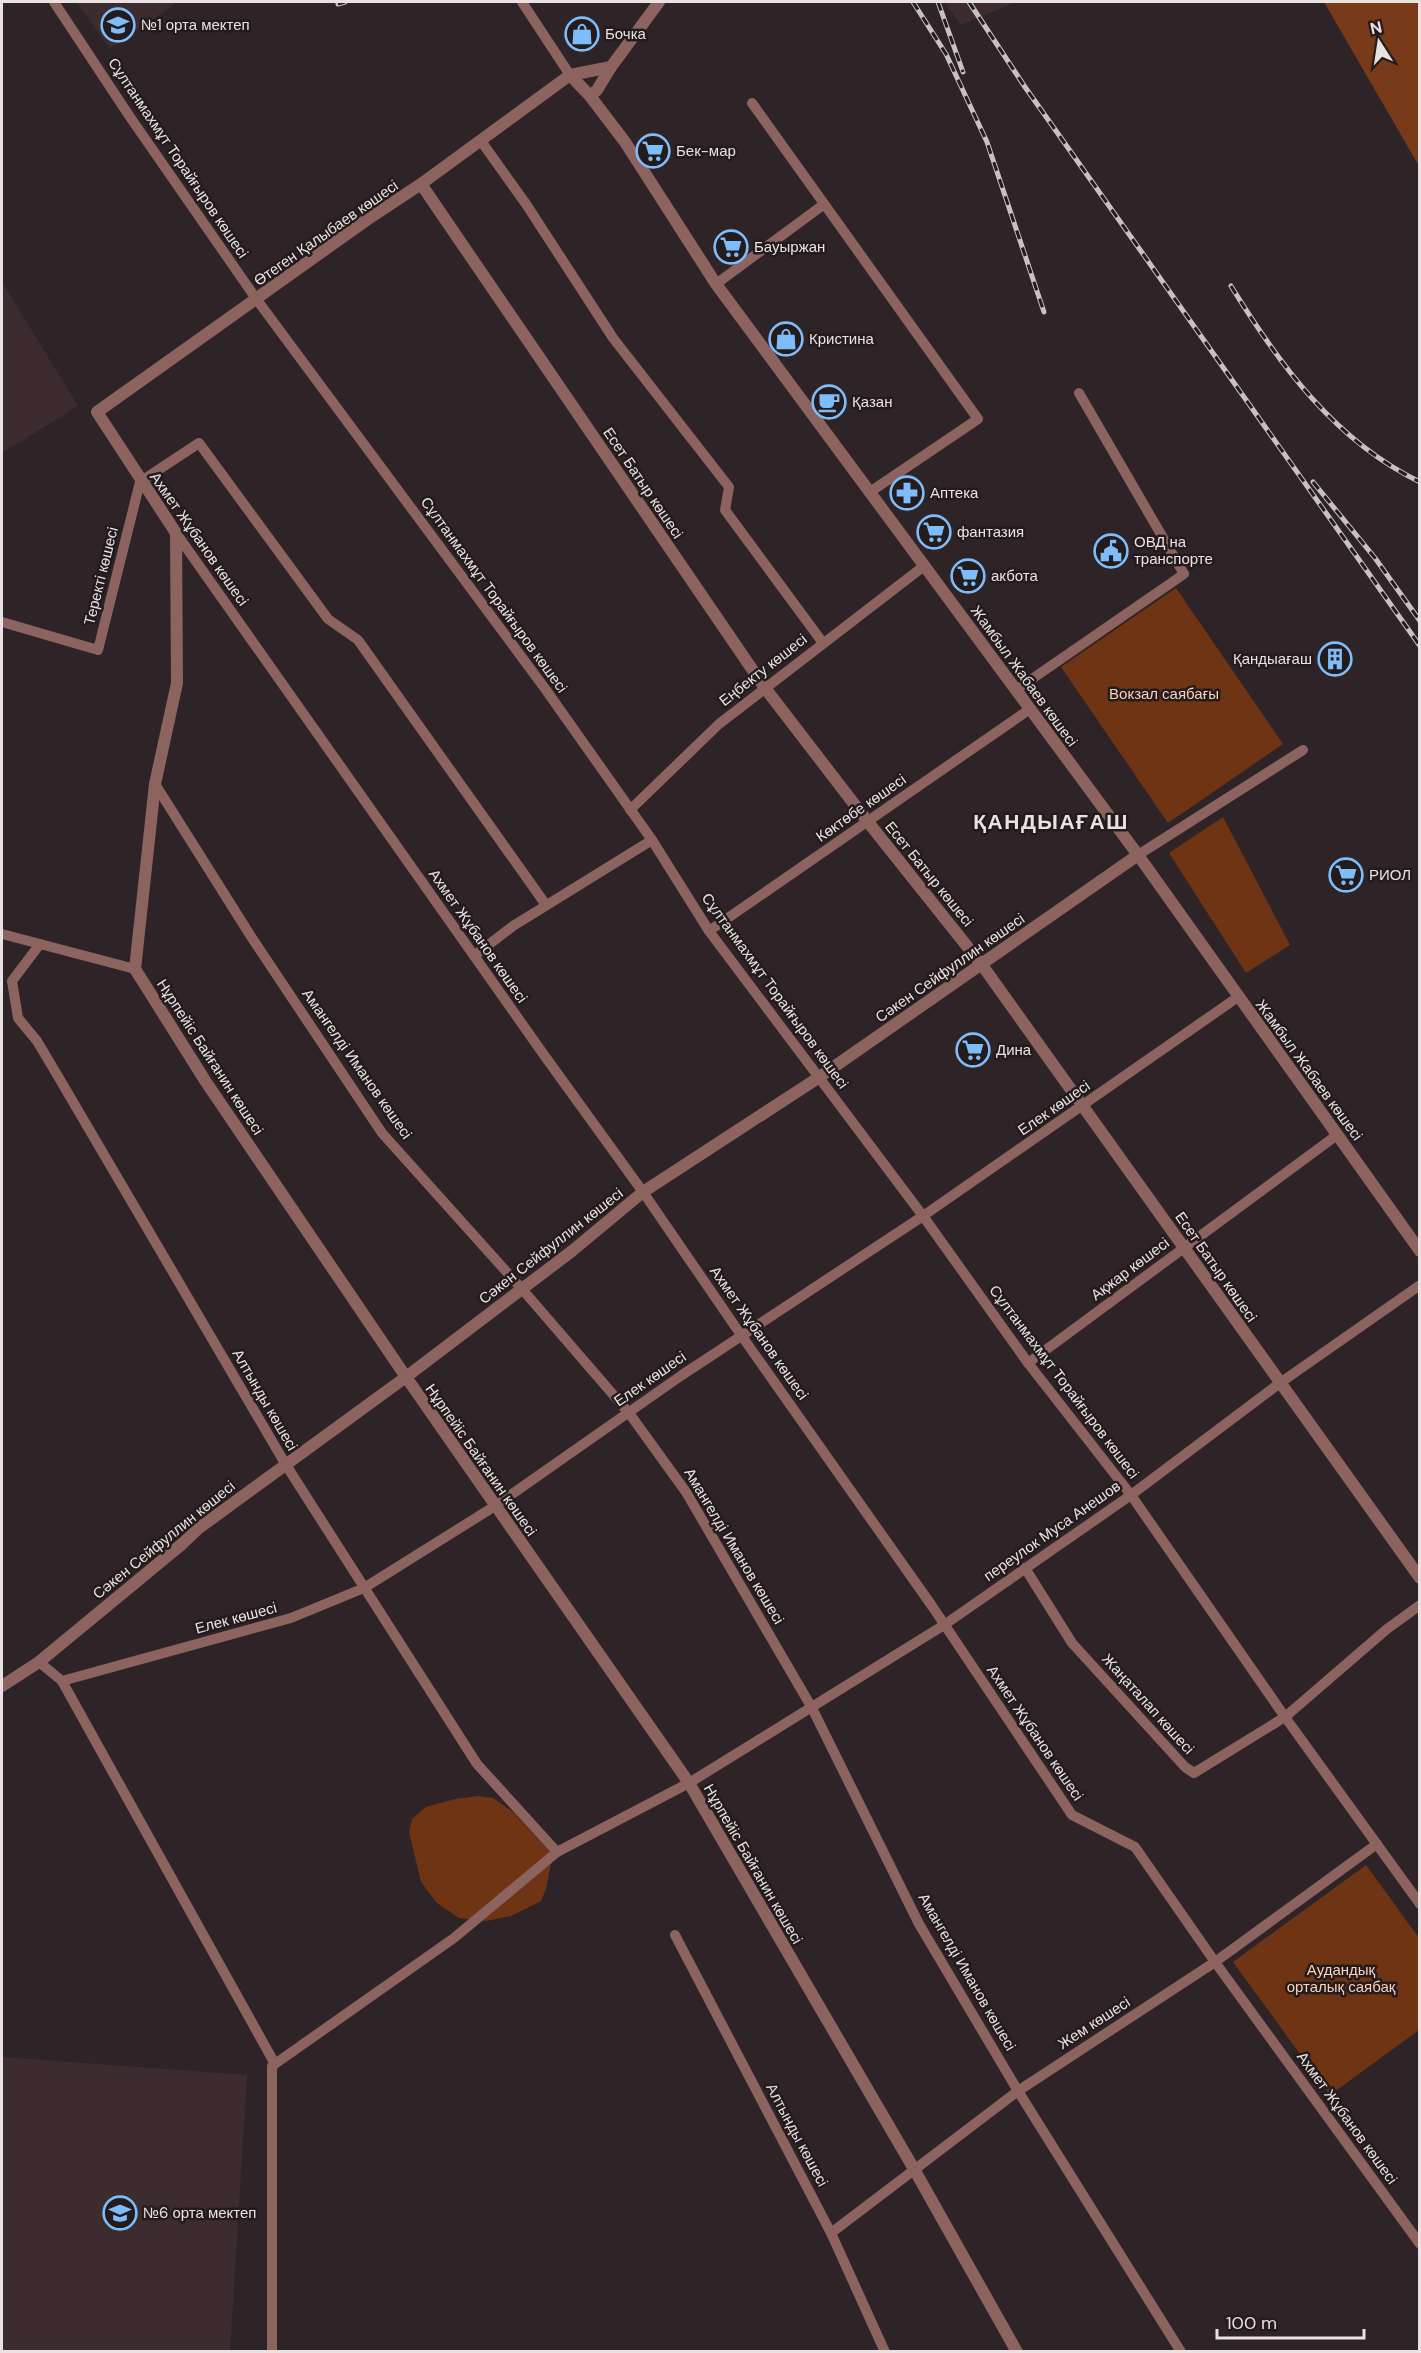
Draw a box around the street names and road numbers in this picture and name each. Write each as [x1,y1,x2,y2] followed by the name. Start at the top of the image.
[103,54,253,262] street label: Сұлтанмахмұт Торайғыров көшесі
[250,175,402,291] street label: Өтеген Қалыбаев көшесі
[598,424,688,542] street label: Есет Батыр көшесі
[145,468,253,610] street label: Ахмет Жұбанов көшесі
[416,493,572,697] street label: Сұлтанмахмұт Торайғыров көшесі
[79,525,123,627] street label: Теректі көшесі
[966,601,1082,751] street label: Жамбыл Жабаев көшесі
[715,629,811,711] street label: Еңбекту көшесі
[812,769,910,847] street label: Көктөбе көшесі
[880,817,978,931] street label: Есет Батыр көшесі
[424,865,532,1007] street label: Ахмет Жұбанов көшесі
[697,889,853,1093] street label: Сұлтанмахмұт Торайғыров көшесі
[871,909,1029,1027] street label: Сәкен Сейфуллин көшесі
[152,975,268,1139] street label: Нұрпейіс Байғанин көшесі
[298,985,416,1143] street label: Амангелді Иманов көшесі
[1251,995,1367,1145] street label: Жамбыл Жабаев көшесі
[1014,1076,1094,1140] street label: Елек көшесі
[475,1183,627,1309] street label: Сәкен Сейфуллин көшесі
[1171,1208,1261,1326] street label: Есет Батыр көшесі
[1087,1233,1173,1305] street label: Ақжар көшесі
[705,1262,813,1404] street label: Ахмет Жұбанов көшесі
[985,1281,1143,1483] street label: Сұлтанмахмұт Торайғыров көшесі
[228,1345,302,1455] street label: Алтынды көшесі
[610,1347,690,1411] street label: Елек көшесі
[421,1380,541,1540] street label: Нұрпейіс Байғанин көшесі
[679,1464,789,1628] street label: Амангелді Иманов көшесі
[89,1476,239,1604] street label: Сәкен Сейфуллин көшесі
[980,1476,1124,1586] street label: переулок Муса Анешов
[193,1598,279,1638] street label: Елек көшесі
[1097,1649,1199,1759] street label: Жаңаталап көшесі
[982,1661,1088,1805] street label: Ахмет Жұбанов көшесі
[699,1780,807,1948] street label: Нұрпейіс Байғанин көшесі
[914,1890,1020,2054] street label: Амангелді Иманов көшесі
[1054,1992,1134,2054] street label: Жем көшесі
[1292,2048,1402,2188] street label: Ахмет Жұбанов көшесі
[761,2080,833,2190] street label: Алтынды көшесі

